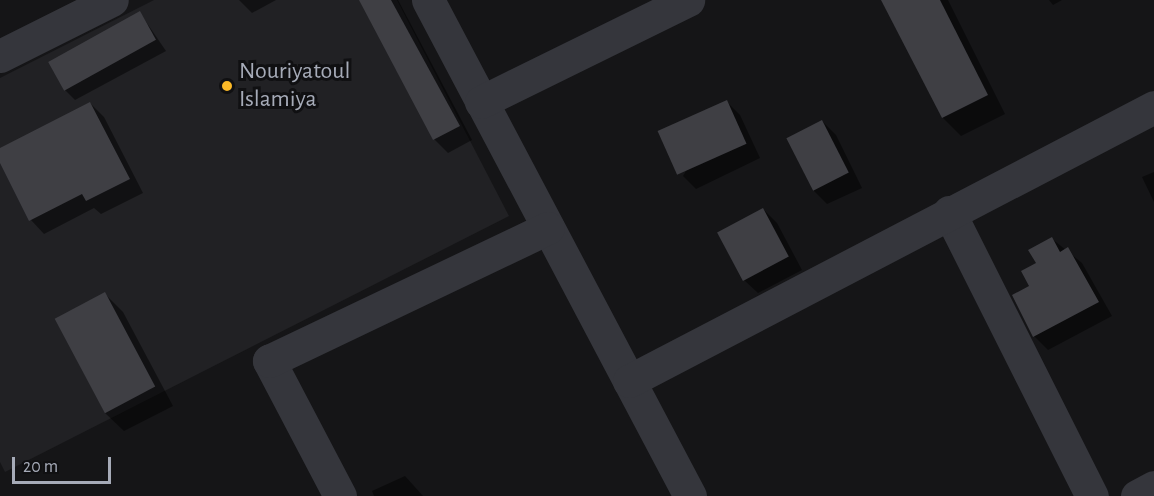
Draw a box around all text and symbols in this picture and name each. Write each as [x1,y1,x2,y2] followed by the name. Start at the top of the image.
[239,58,350,114] place label: Nouriyatoul Islamiya
[220,79,234,93] marker: Nouriyatoul Islamiya
[15,445,114,483] scale bar
[23,458,58,476] text: 20 m

